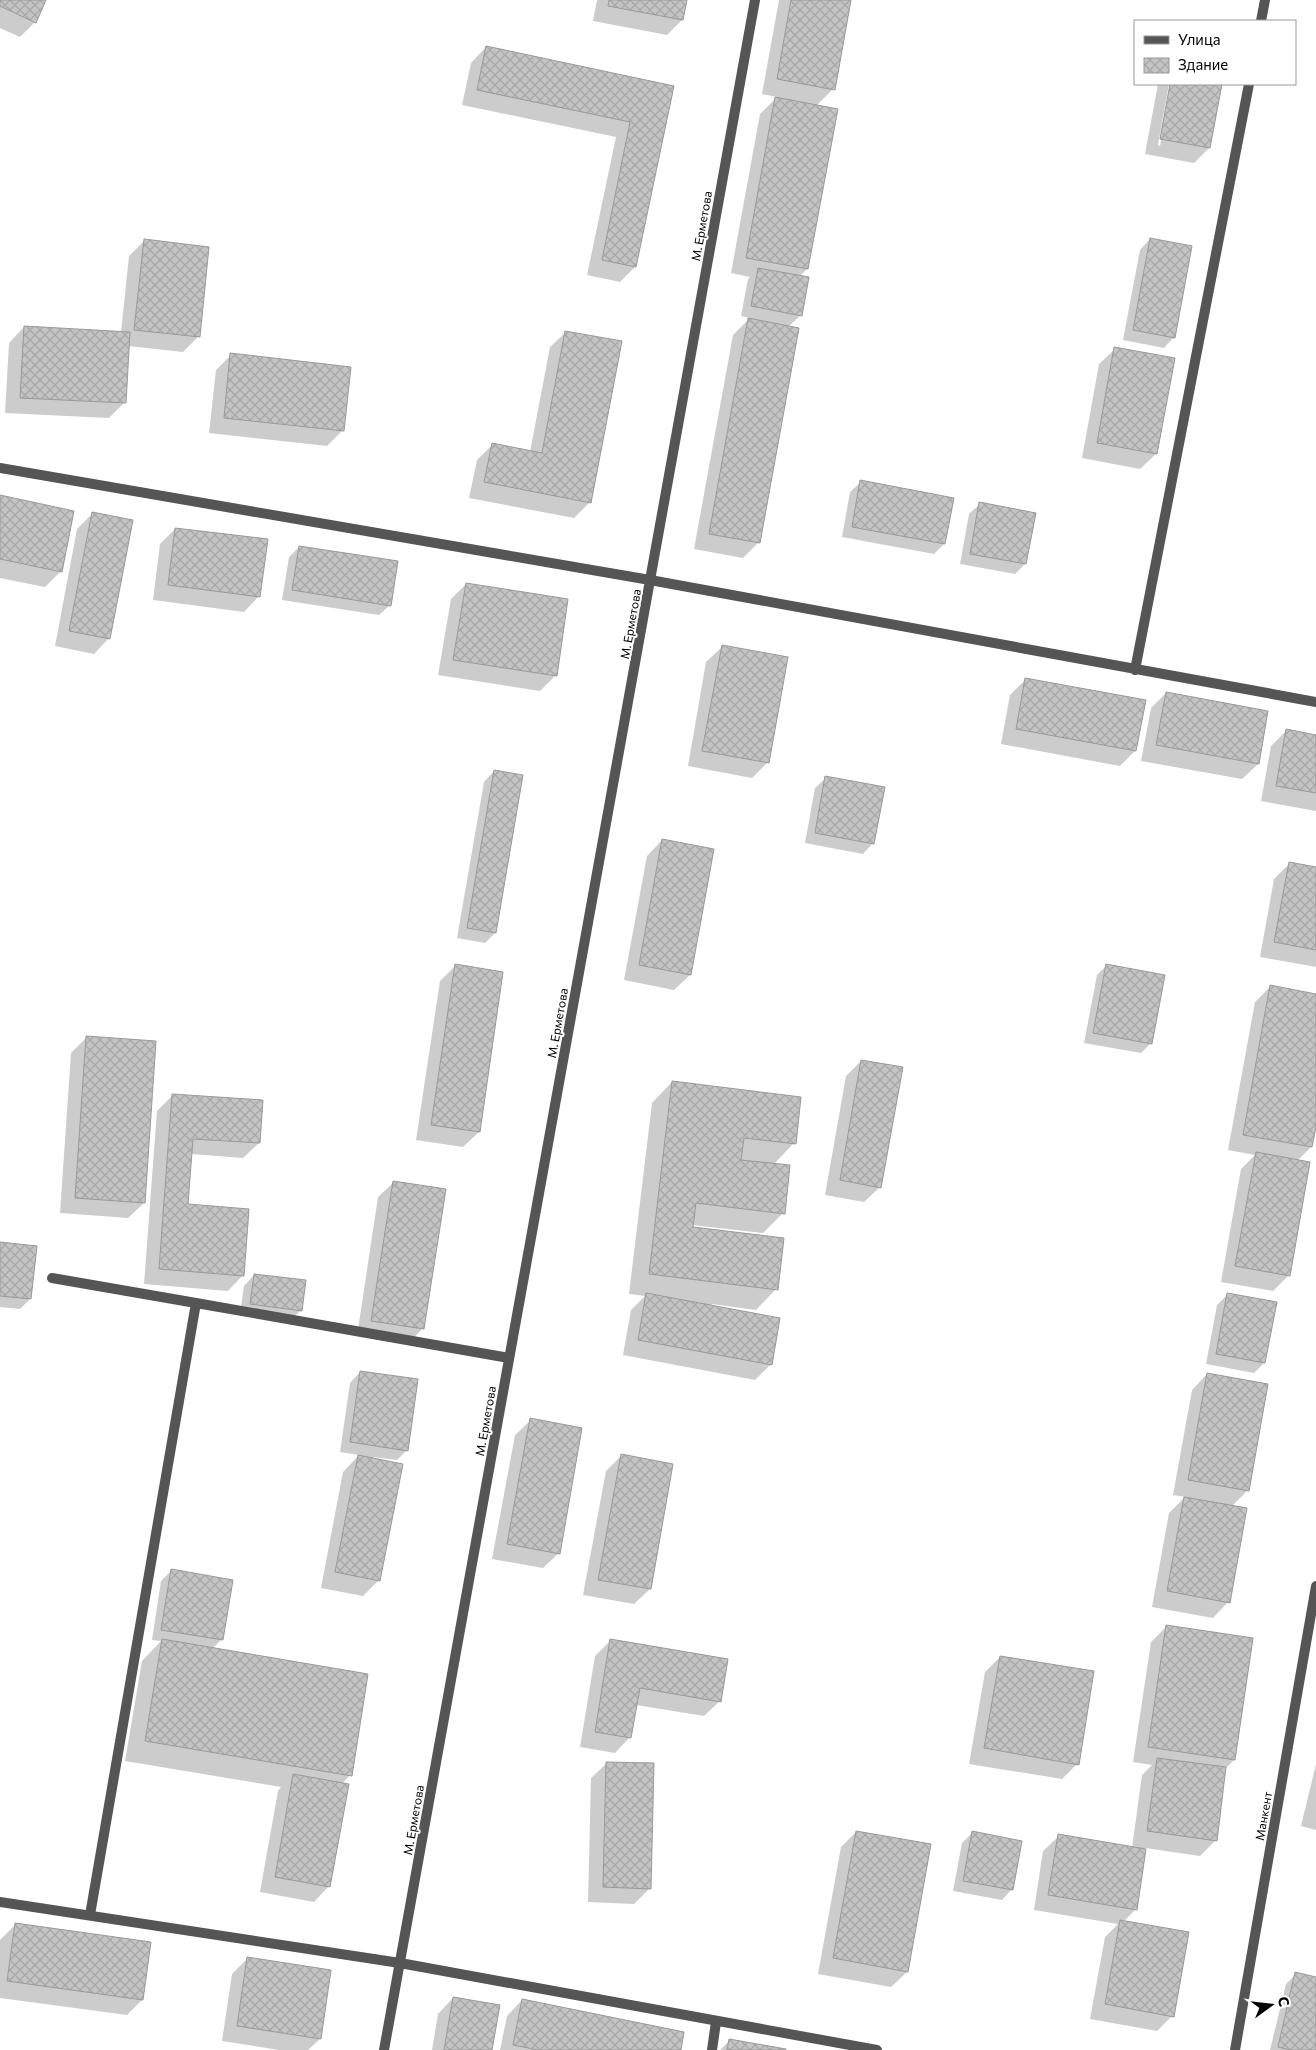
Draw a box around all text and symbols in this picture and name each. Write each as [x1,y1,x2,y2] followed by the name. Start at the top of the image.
[1134,20,1296,85] legend
[1178,30,1220,48] text: Улица
[1178,55,1228,73] text: Здание
[688,190,714,262] street label: М. Ерметова
[617,588,643,660] street label: М. Ерметова
[544,987,570,1059] street label: М. Ерметова
[472,1385,498,1457] street label: М. Ерметова
[400,1784,426,1856] street label: М. Ерметова
[1252,1790,1274,1842] street label: Манкент
[1246,1980,1296,2030] north arrow
[1275,1995,1293,2008] text: С

